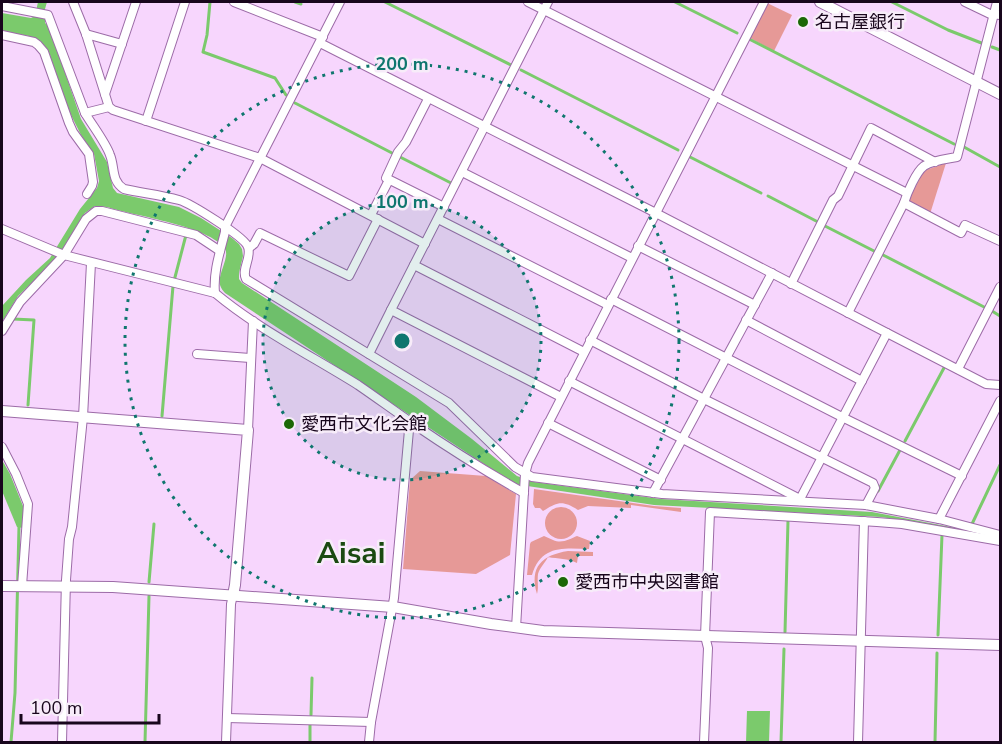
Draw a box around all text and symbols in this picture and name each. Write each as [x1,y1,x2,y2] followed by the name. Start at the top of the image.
[815,10,905,34] place label: 名古屋銀行
[796,15,810,29] marker: 名古屋銀行
[375,52,429,76] text: 200 m
[375,190,429,214] text: 100 m
[392,331,412,351] centre of rings
[301,412,427,436] place label: 愛西市文化会館
[282,417,296,431] marker: 愛西市文化会館
[317,533,385,574] district label: Aisai
[575,570,719,594] place label: 愛西市中央図書館
[556,575,570,589] marker: 愛西市中央図書館
[21,687,159,725] scale bar
[30,696,82,720] text: 100 m

